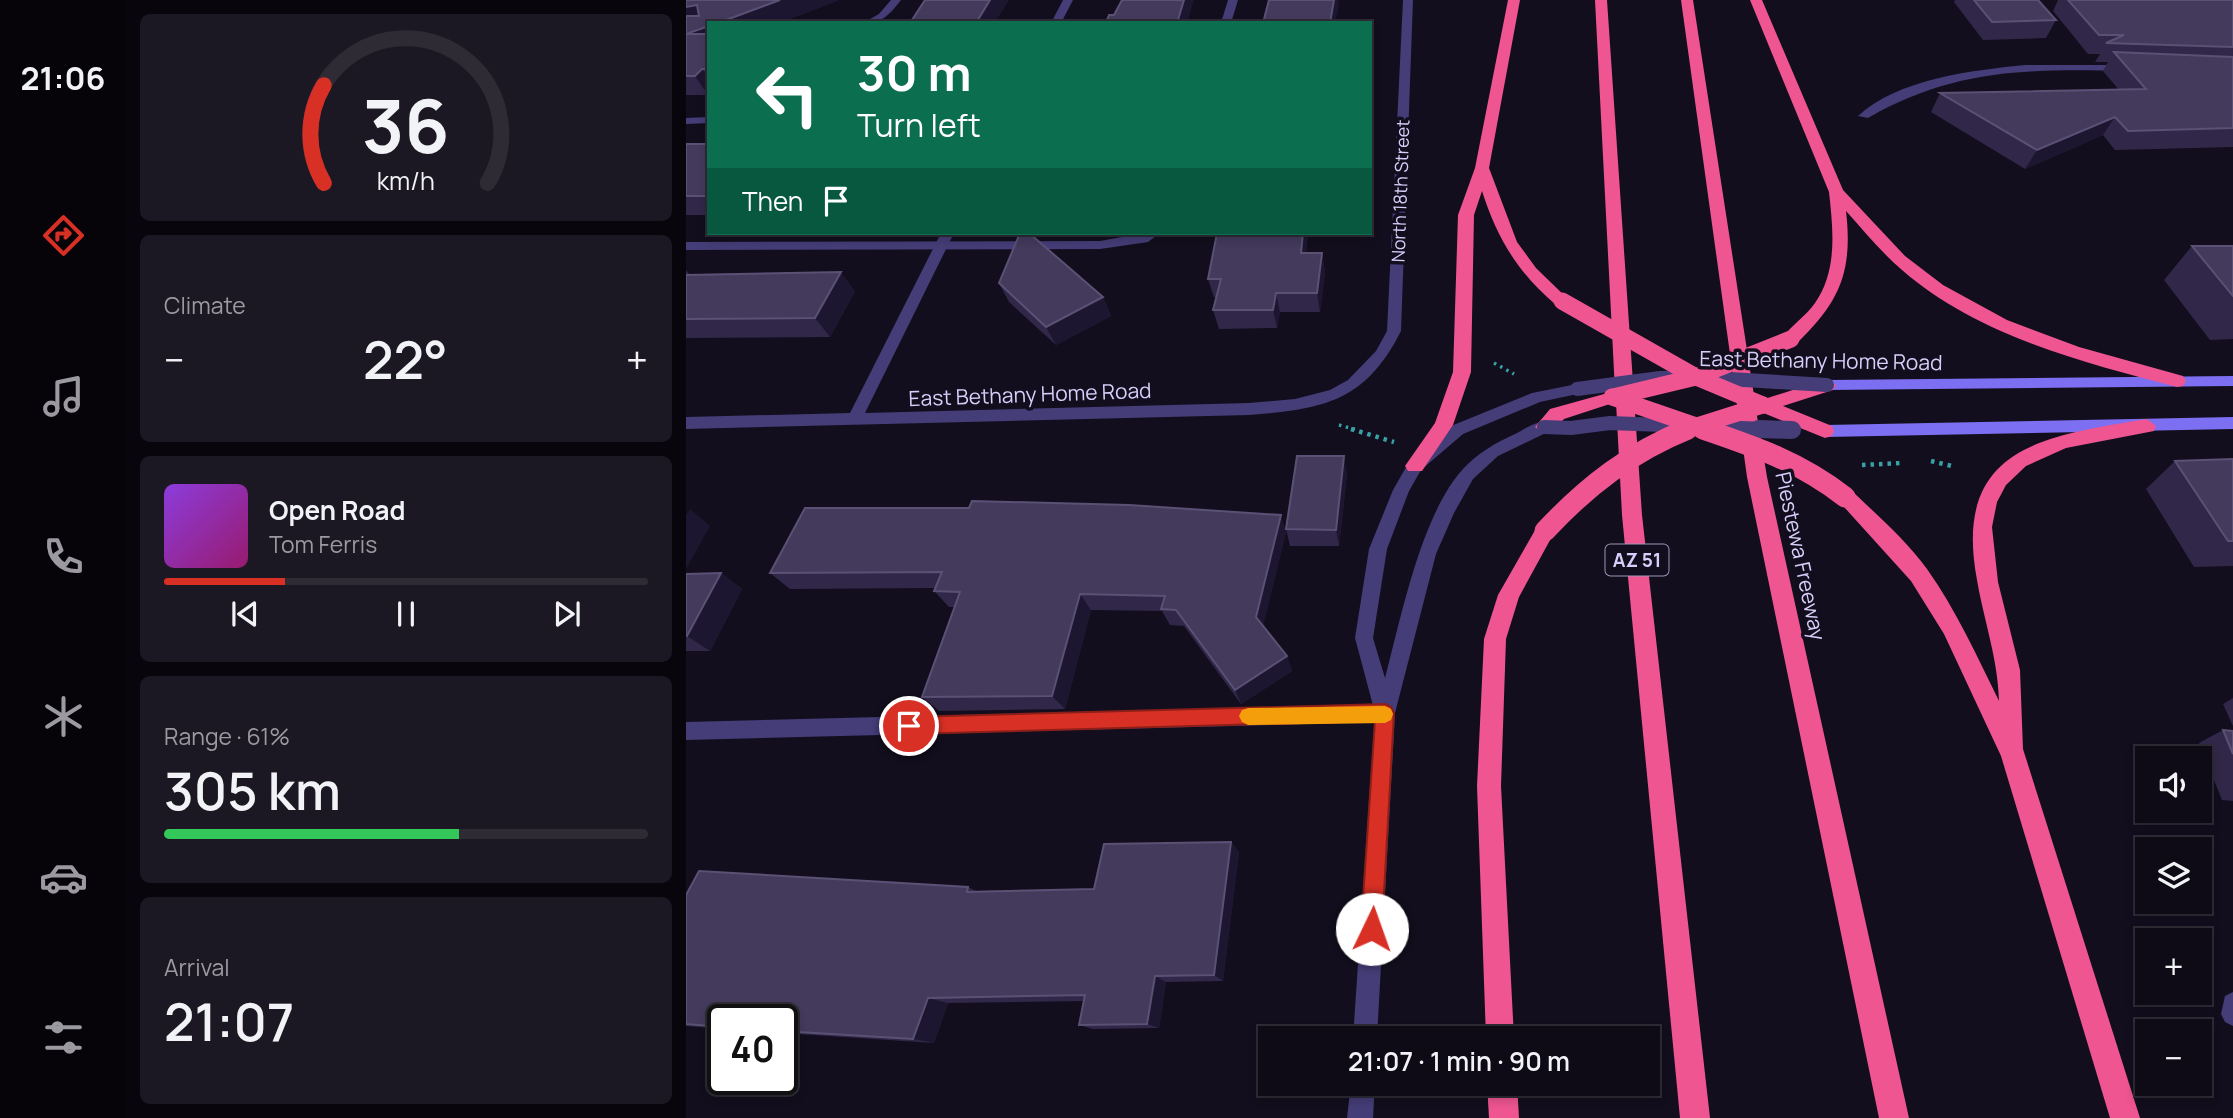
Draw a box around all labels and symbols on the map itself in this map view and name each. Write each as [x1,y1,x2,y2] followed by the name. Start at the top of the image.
[1386,119,1414,263] street label: North 18th Street
[1699,344,1943,376] street label: East Bethany Home Road
[908,376,1152,412] street label: East Bethany Home Road
[1769,469,1833,643] street label: Piestewa Freeway
[1606,544,1668,576] road number: AZ 51
[879,696,939,756] pin
[1335,892,1409,966] position arrow
[707,1004,798,1095] speed limit sign: 40

